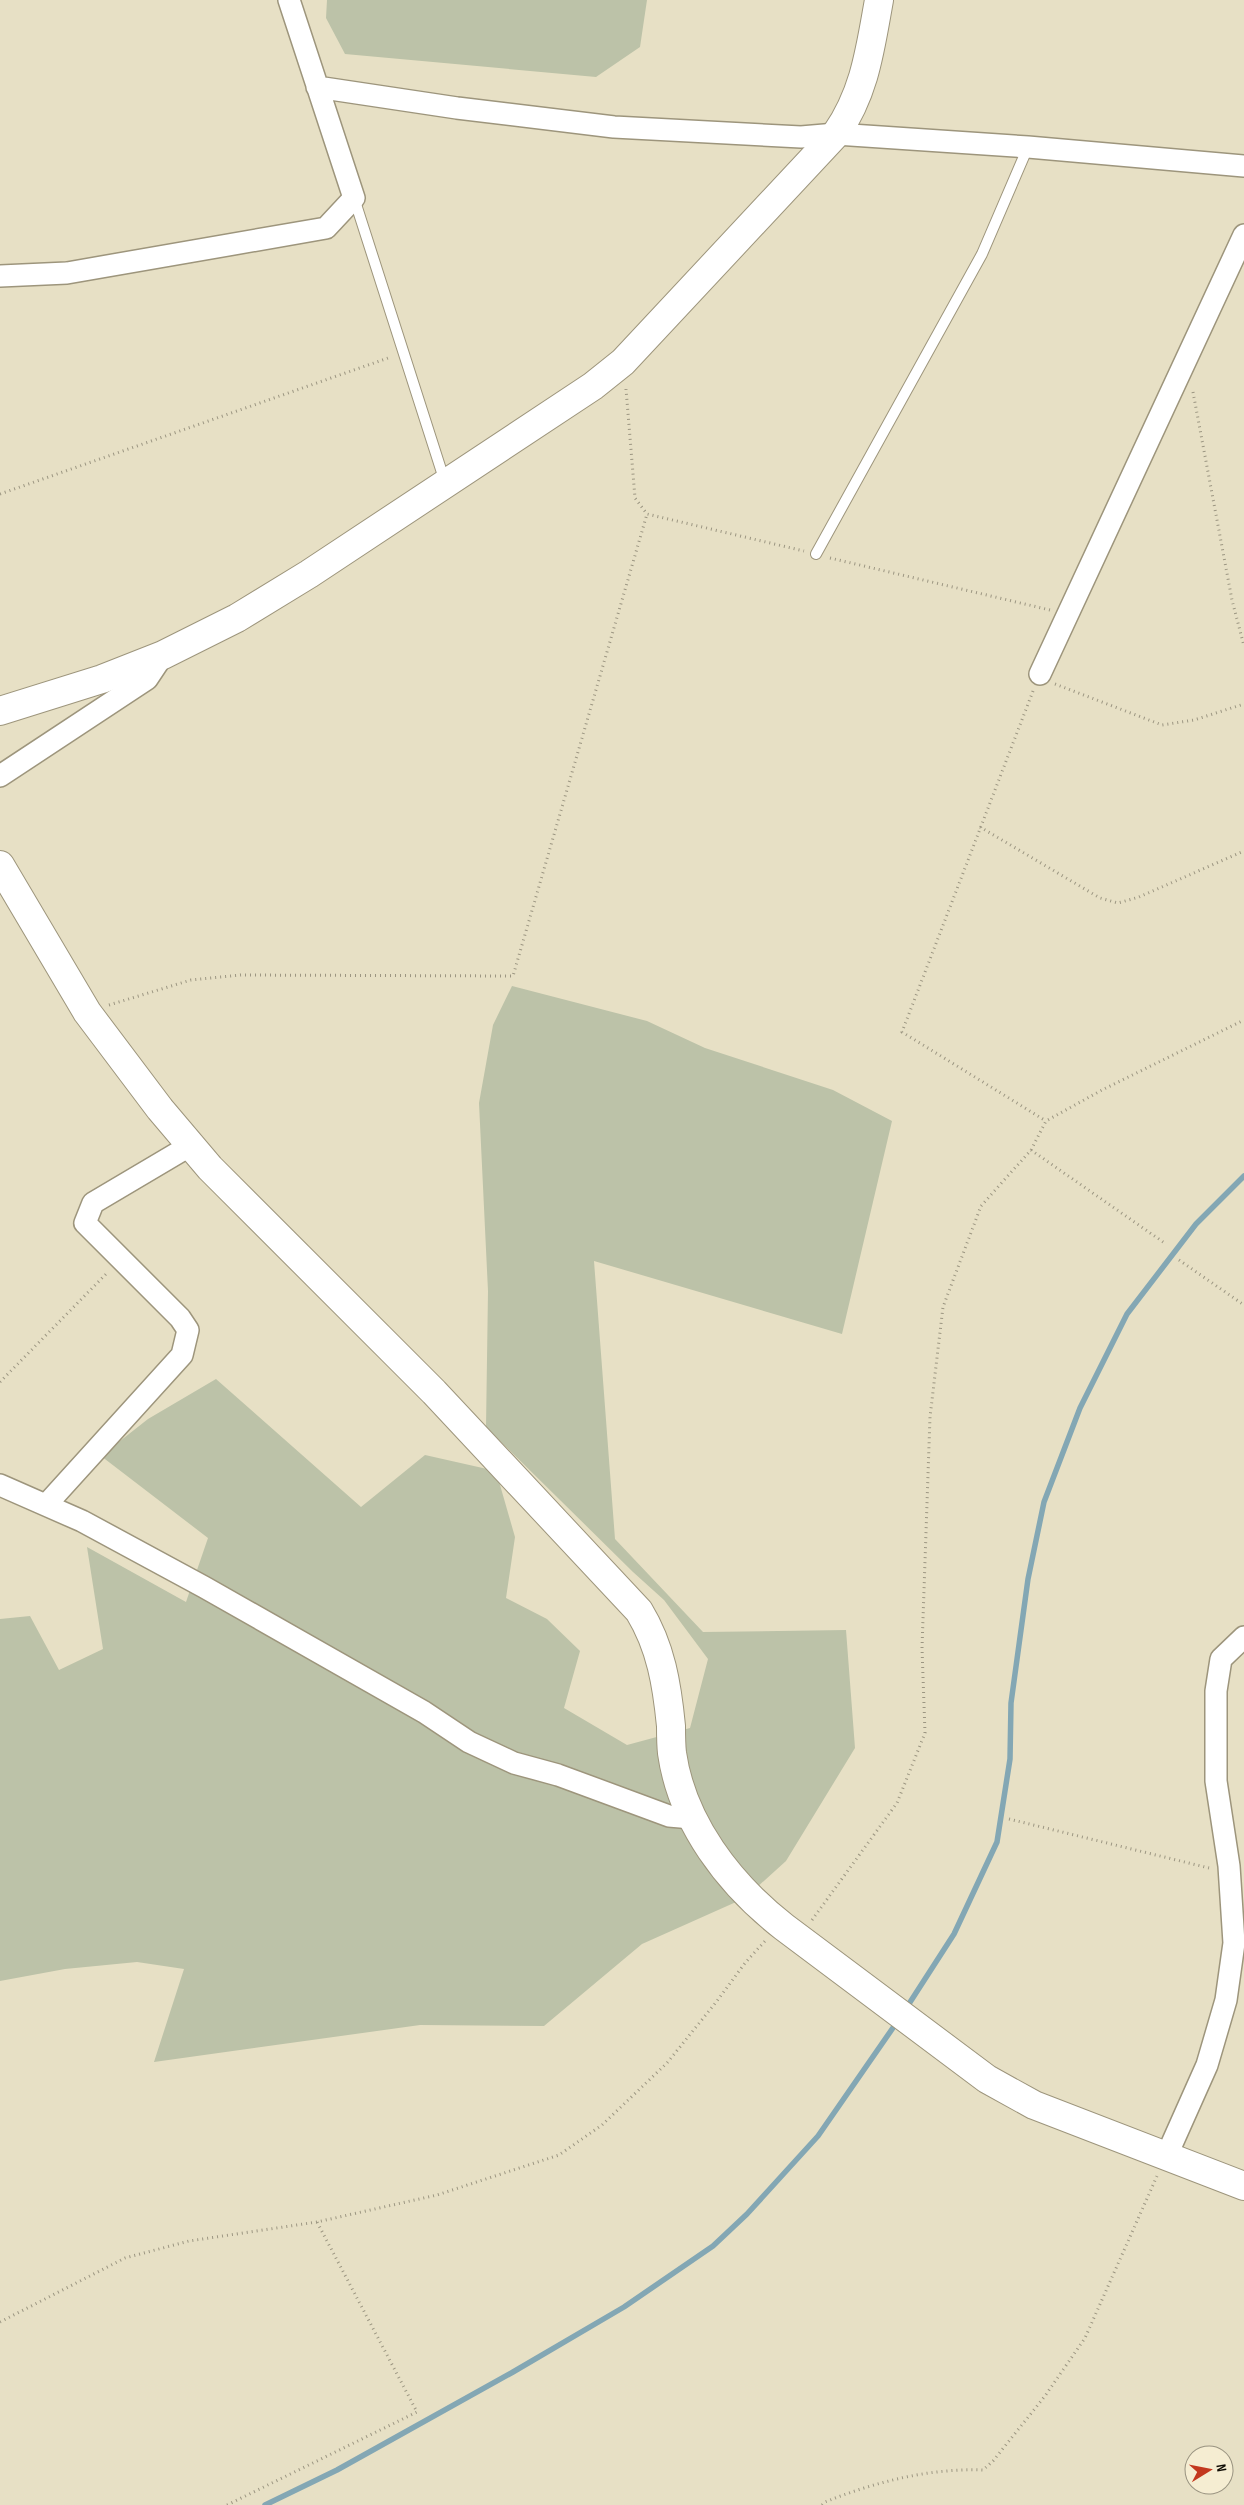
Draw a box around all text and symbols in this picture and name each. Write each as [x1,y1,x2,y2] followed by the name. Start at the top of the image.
[1184,2445,1234,2495] north arrow
[1212,2463,1230,2473] text: N

